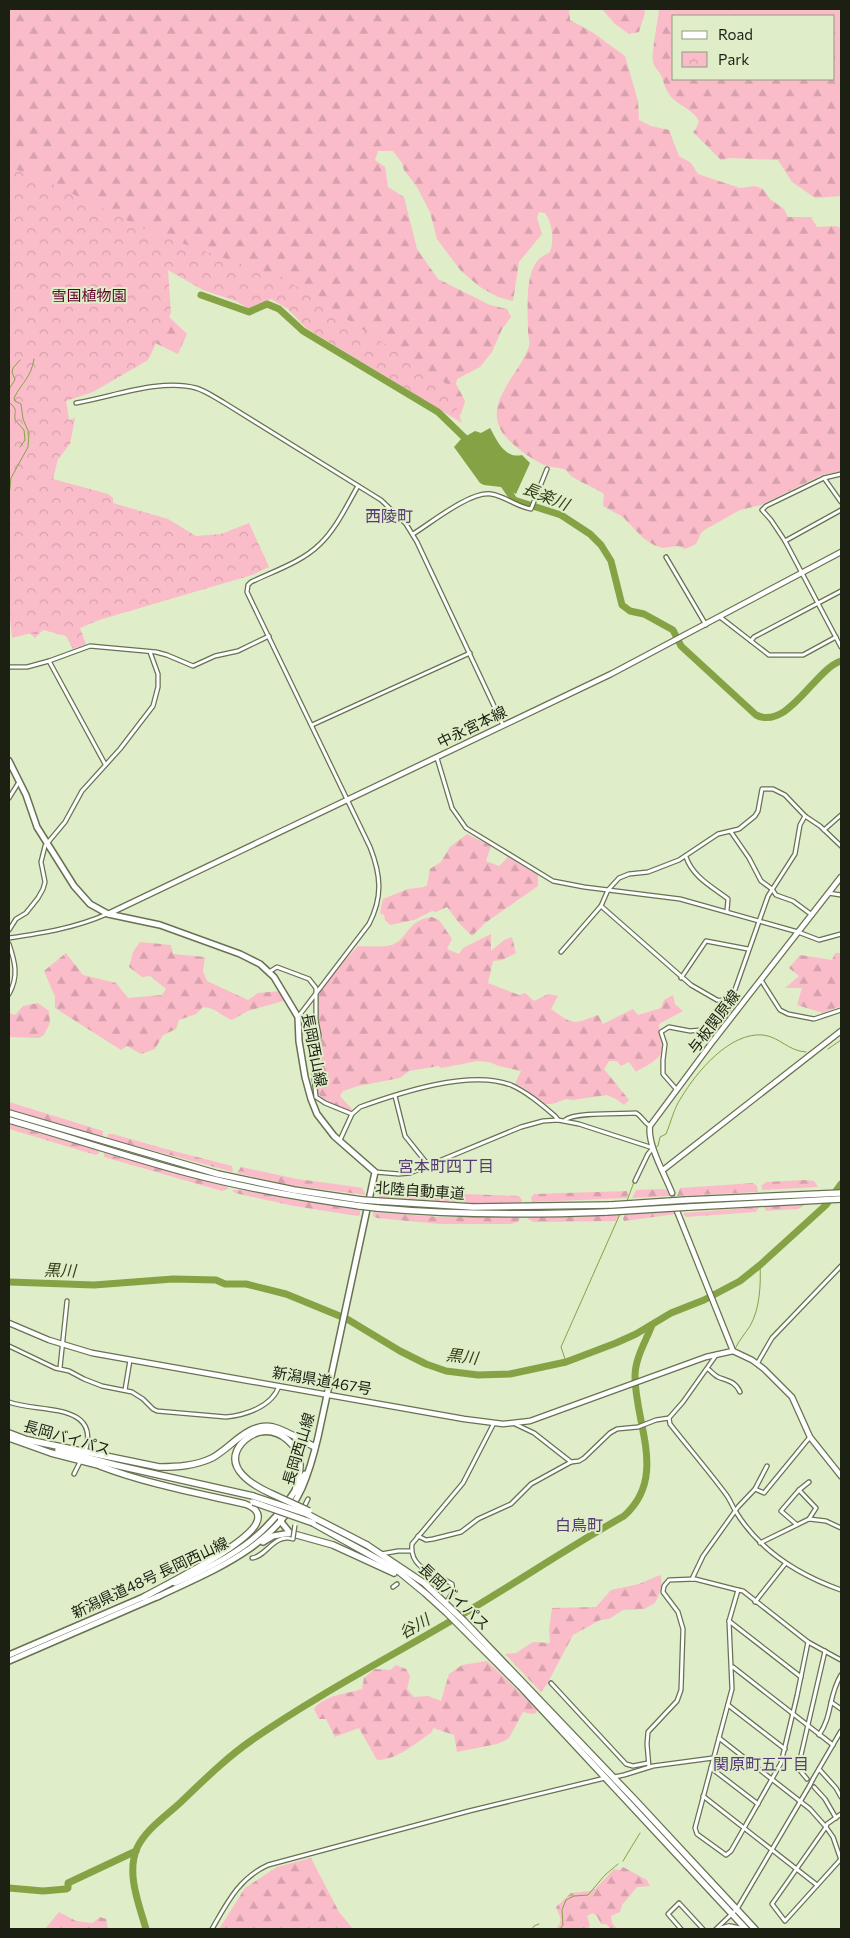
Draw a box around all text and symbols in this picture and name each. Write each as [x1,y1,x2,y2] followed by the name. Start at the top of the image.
[672,15,835,80] legend
[718,25,753,43] text: Road
[718,50,749,68] text: Park
[51,286,127,304] park label: 雪国植物園
[520,478,574,514] water label: 長楽川
[365,506,413,525] district label: 西陵町
[434,702,509,751] street label: 中永宮本線
[683,986,743,1057] street label: 与板関原線
[299,1011,331,1088] street label: 長岡西山線
[398,1156,494,1175] district label: 宮本町四丁目
[375,1178,466,1202] street label: 北陸自動車道
[44,1259,78,1280] water label: 黒川
[445,1344,481,1367] water label: 黒川
[271,1362,373,1398] street label: 新潟県道467号
[278,1410,318,1487] street label: 長岡西山線
[22,1416,113,1458] street label: 長岡バイパス
[555,1515,603,1534] district label: 白鳥町
[68,1533,231,1621] street label: 新潟県道48号 長岡西山線
[416,1559,494,1633] street label: 長岡バイパス
[395,1608,434,1642] water label: 谷川
[713,1754,809,1773] district label: 関原町五丁目

